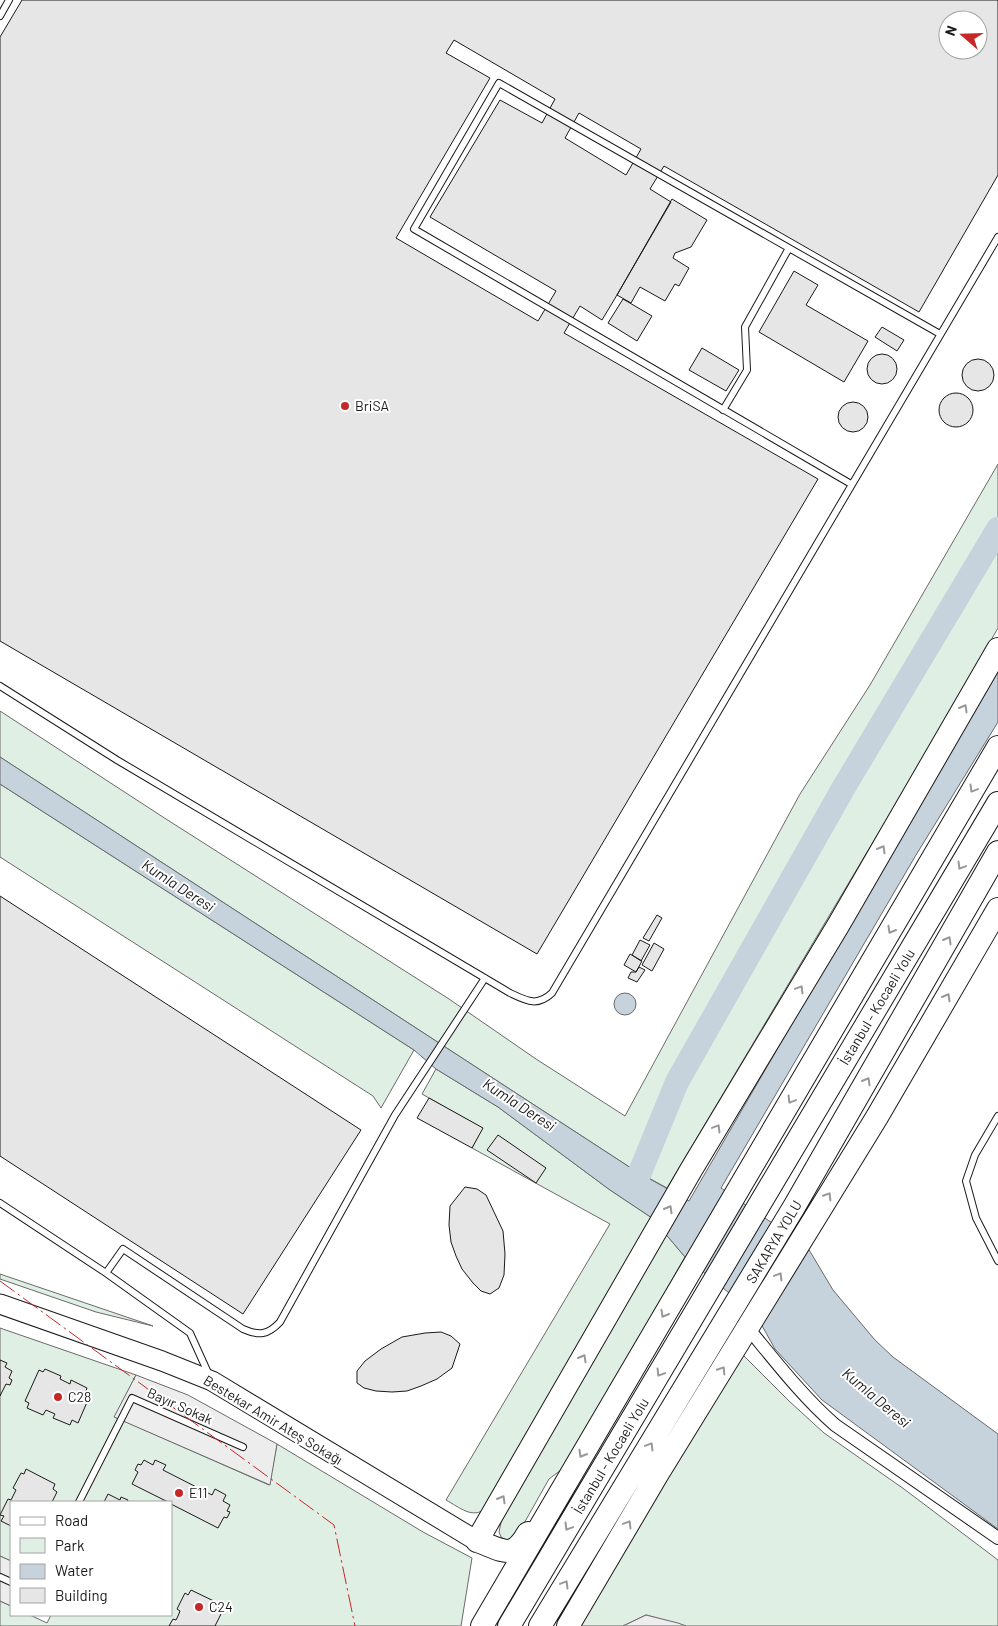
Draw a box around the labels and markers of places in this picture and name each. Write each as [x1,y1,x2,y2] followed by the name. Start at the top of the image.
[355,397,390,414] place label: BriSA
[339,400,351,412] marker: BriSA
[68,1388,91,1405] place label: C28
[52,1391,64,1403] marker: C28
[189,1484,207,1501] place label: E11
[173,1487,185,1499] marker: E11
[209,1598,233,1615] place label: C24
[193,1601,205,1613] marker: C24

